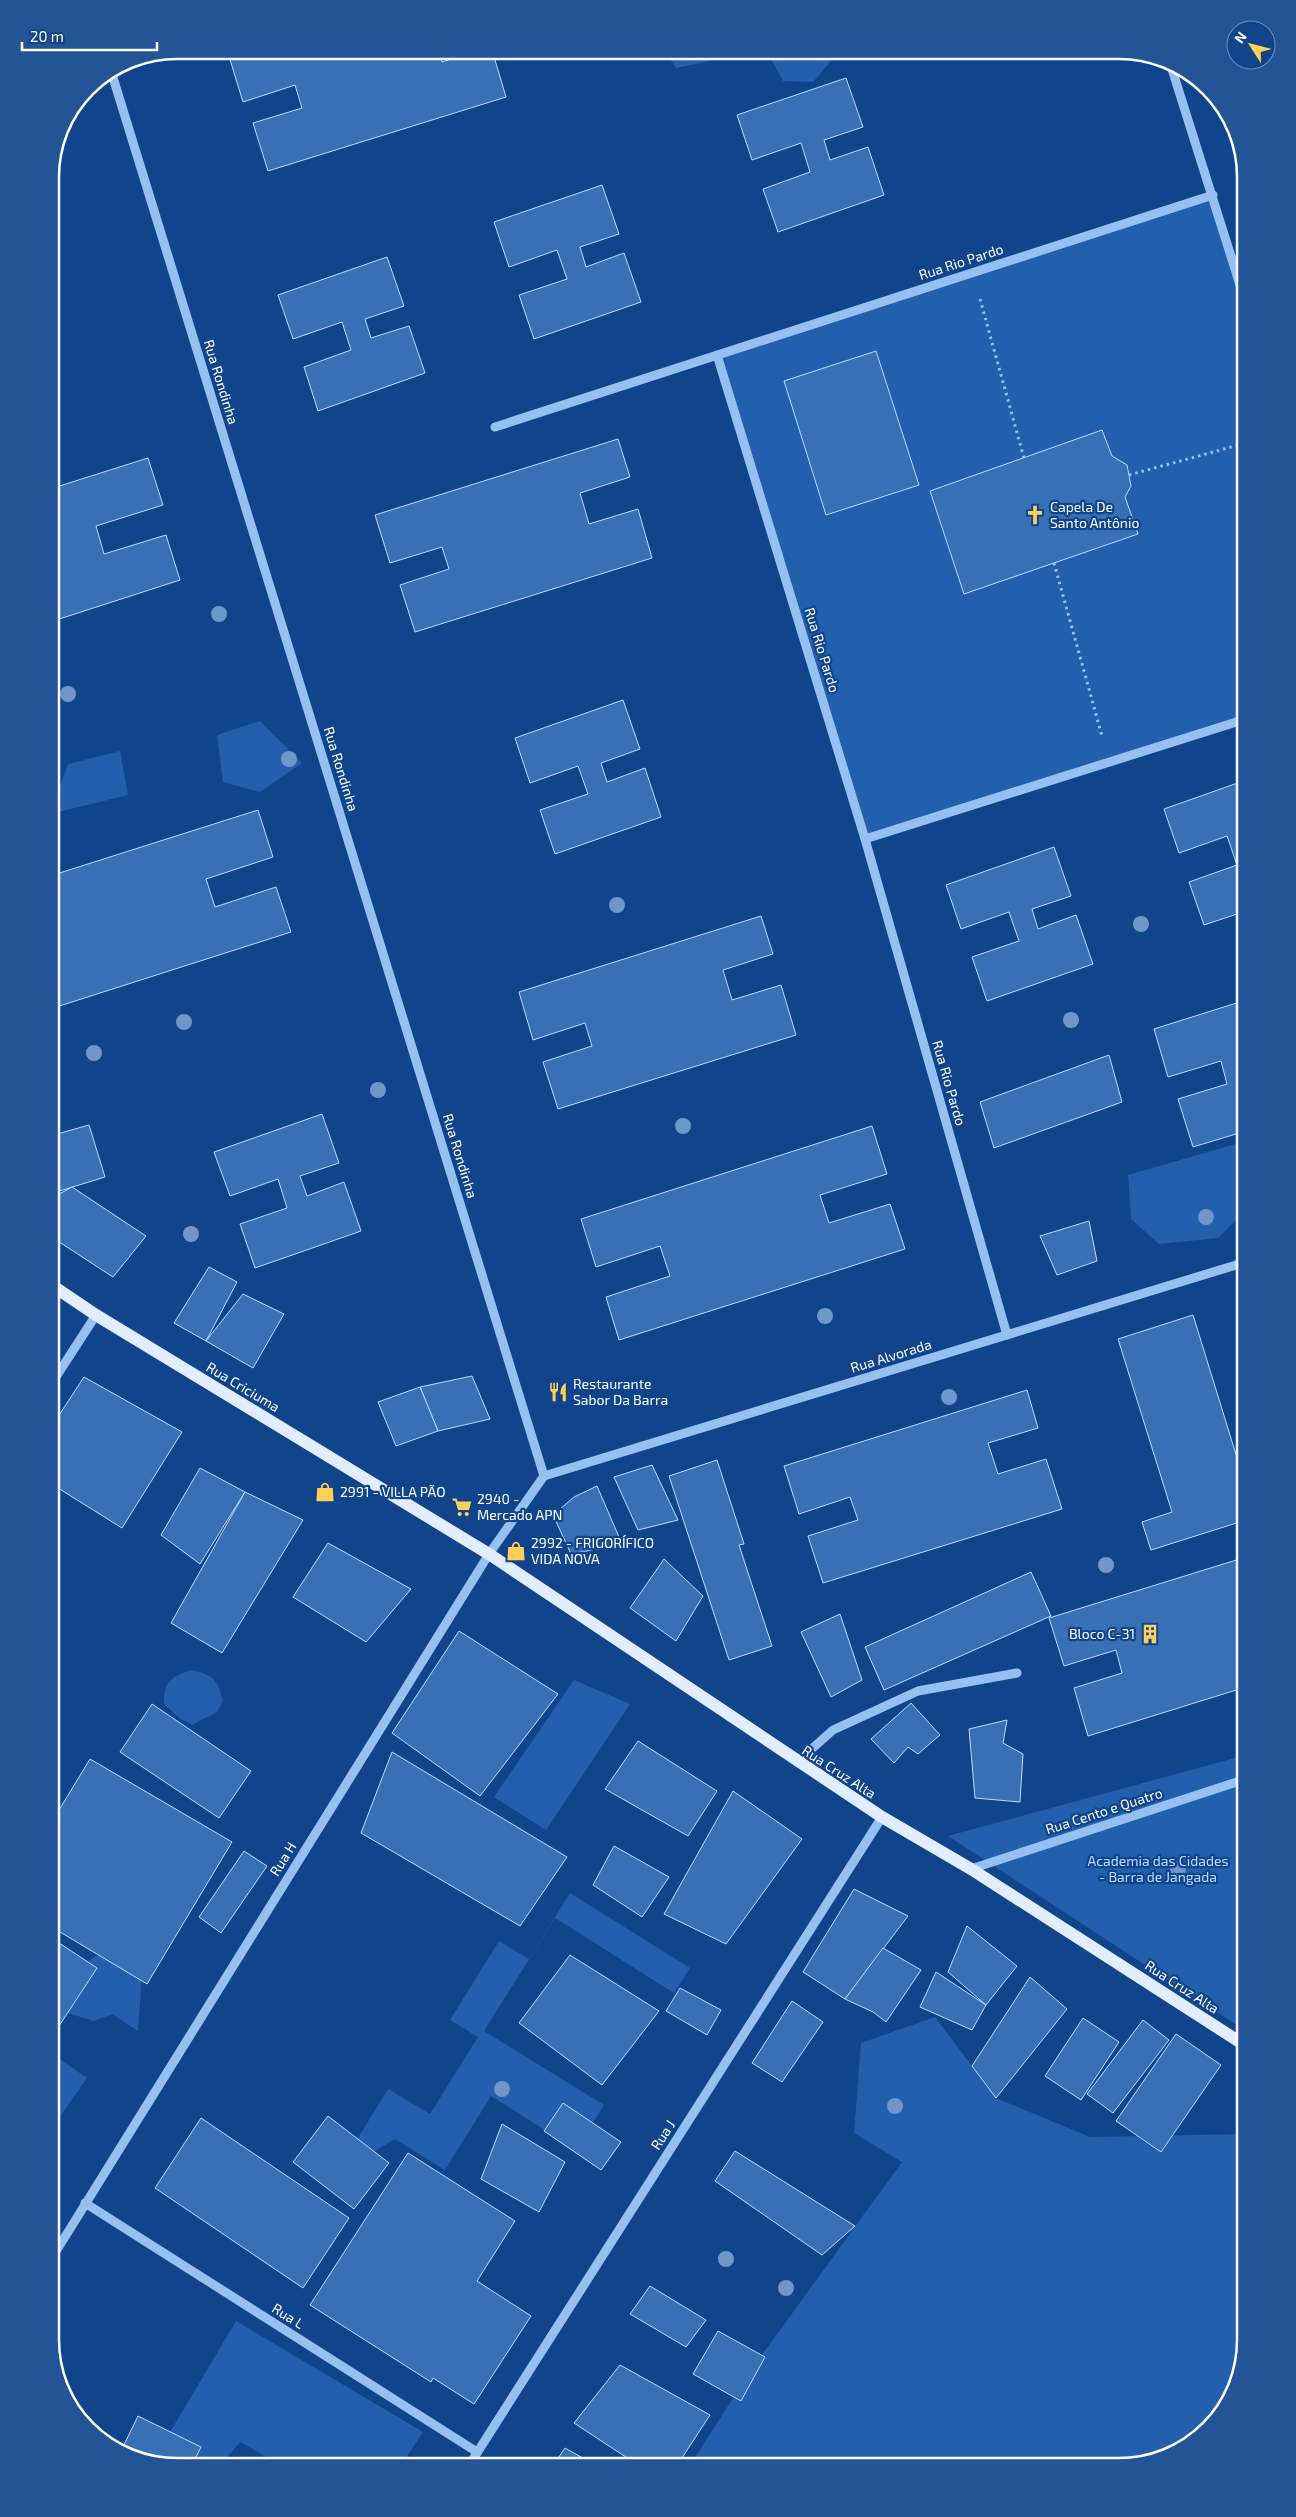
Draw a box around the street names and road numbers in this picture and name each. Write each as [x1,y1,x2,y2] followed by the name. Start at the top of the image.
[916,240,1005,283] street label: Rua Rio Pardo
[201,338,242,426] street label: Rua Rondinha
[801,605,843,694] street label: Rua Rio Pardo
[321,725,362,813] street label: Rua Rondinha
[929,1038,970,1128] street label: Rua Rio Pardo
[440,1112,481,1200] street label: Rua Rondinha
[848,1335,933,1376] street label: Rua Alvorada
[203,1358,283,1415] street label: Rua Criciuma
[799,1741,879,1802] street label: Rua Cruz Alta
[1043,1784,1164,1837] street label: Rua Cento e Quatro
[266,1839,300,1879] street label: Rua H
[1142,1956,1222,2017] street label: Rua Cruz Alta
[647,2117,678,2153] street label: Rua J
[269,2299,307,2332] street label: Rua L

